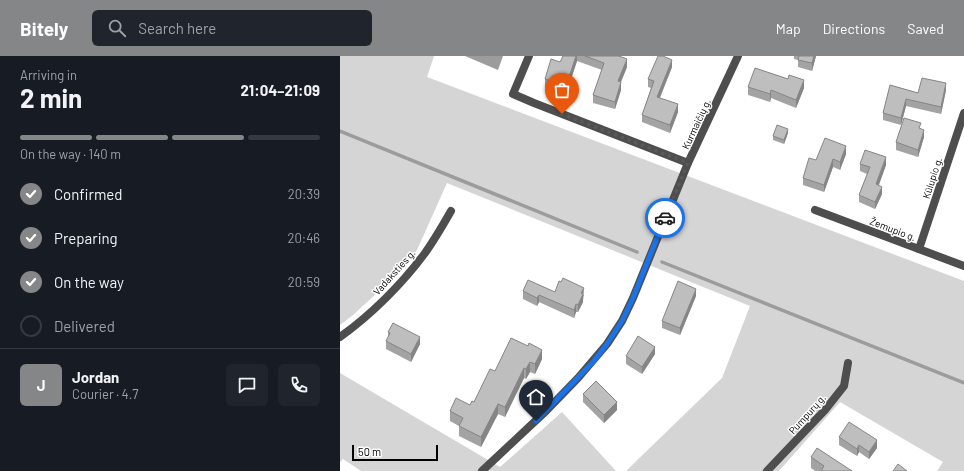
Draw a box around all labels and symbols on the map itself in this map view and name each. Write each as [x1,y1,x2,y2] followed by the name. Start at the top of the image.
[545,73,579,114] pin
[679,97,713,151] street label: Kurmaičių g.
[920,156,944,200] street label: Kūlupio g.
[645,198,685,238] courier
[868,215,918,243] street label: Žemupio g.
[370,247,418,297] street label: Vadaksties g.
[519,380,553,421] pin
[786,392,828,436] street label: Pumpurų g.
[352,443,438,462] scale bar

